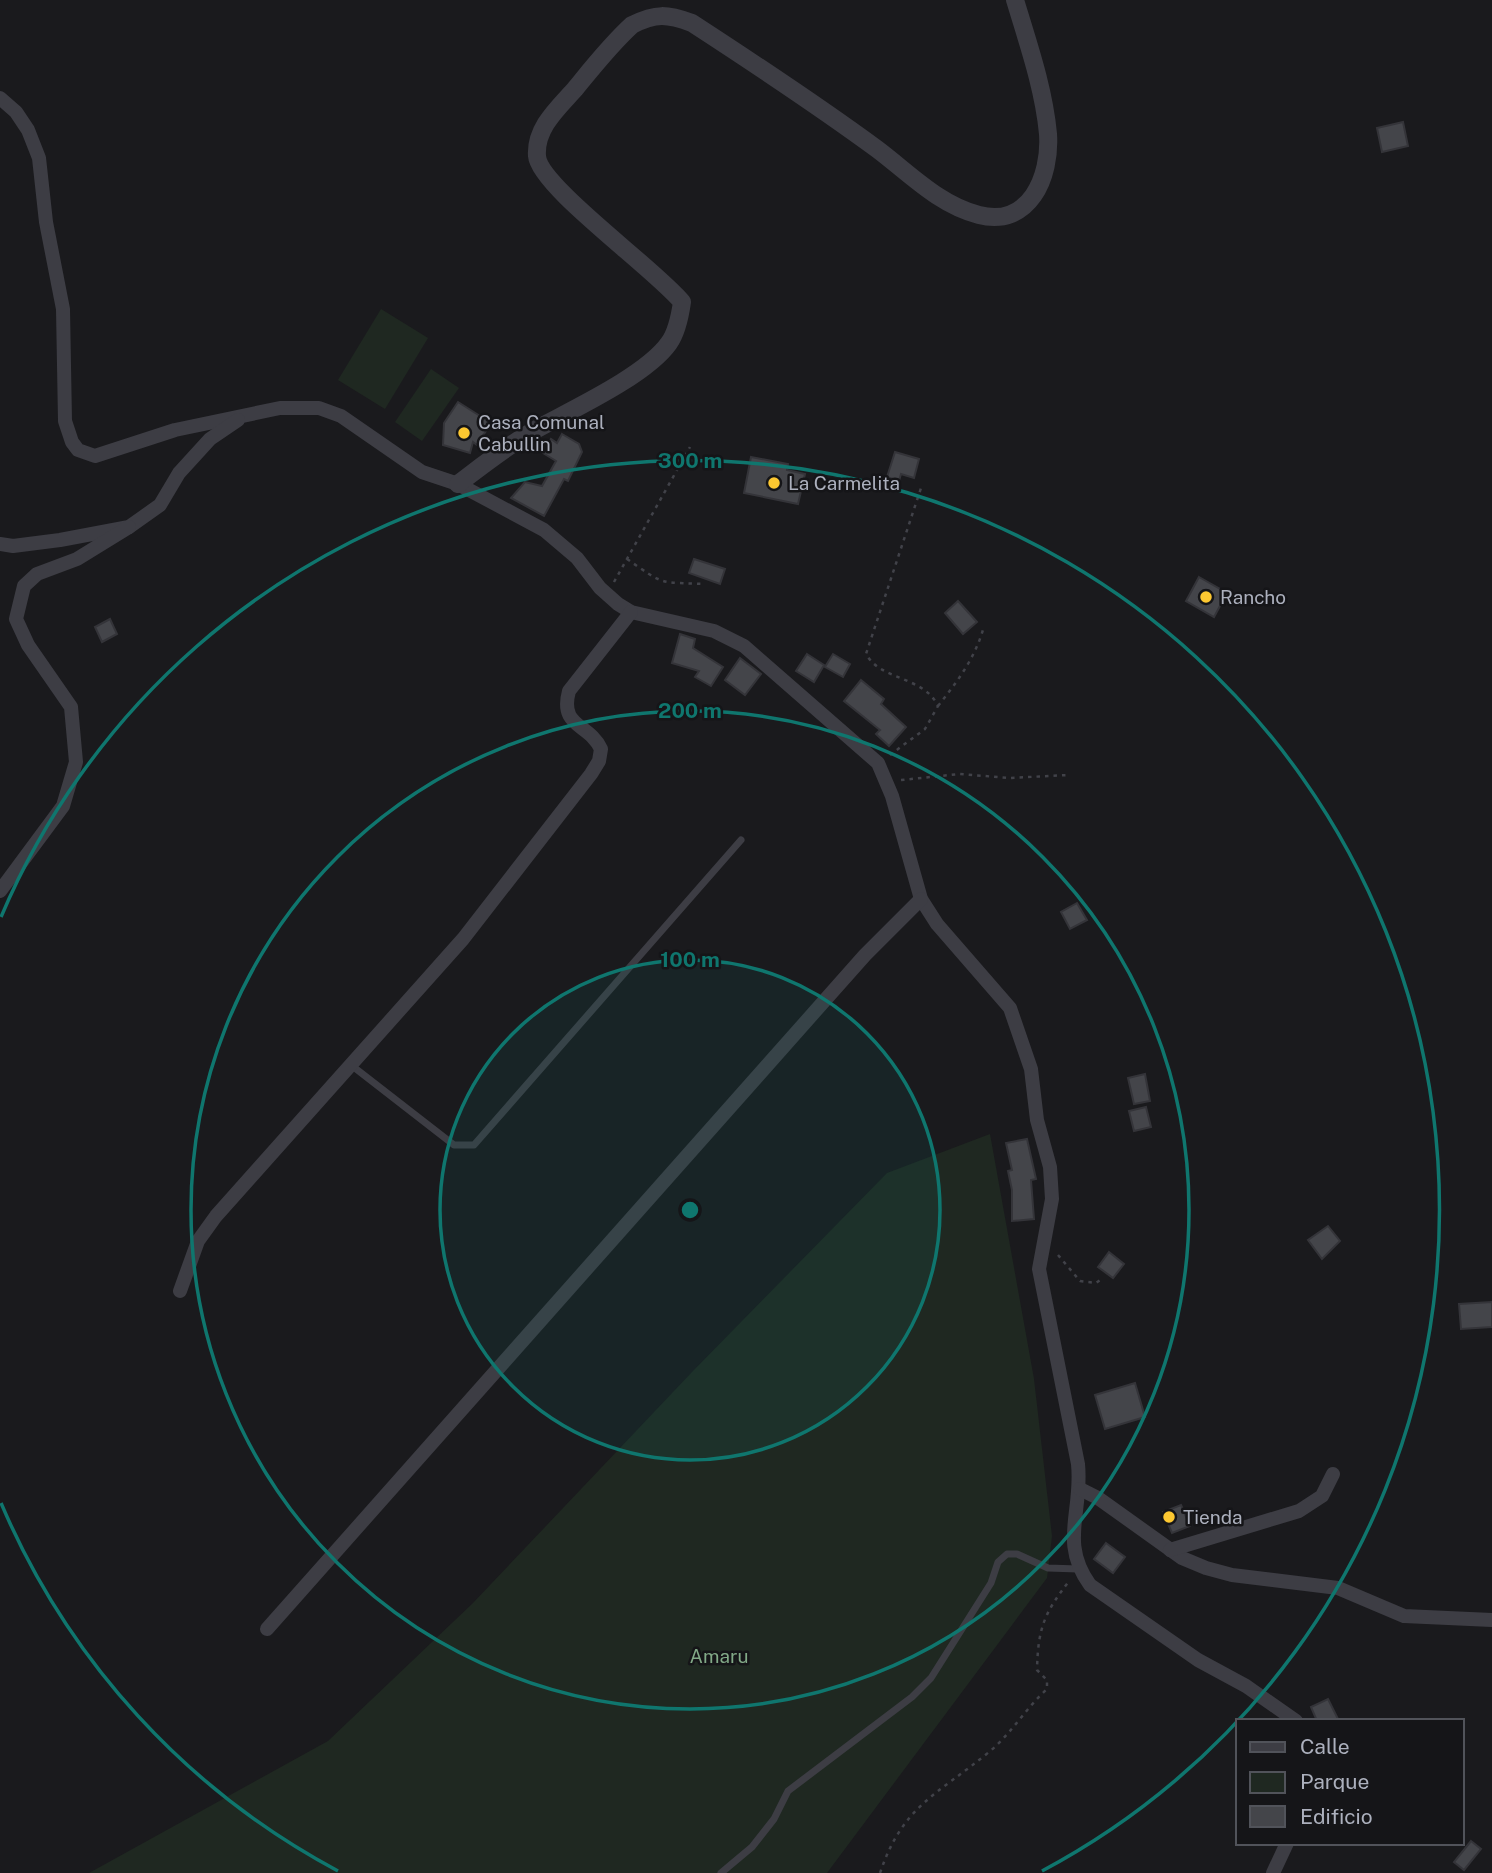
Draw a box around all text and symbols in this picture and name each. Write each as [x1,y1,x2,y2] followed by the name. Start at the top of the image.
[478,411,605,455] place label: Casa Comunal Cabullin
[456,425,472,441] marker: Casa Comunal Cabullin
[658,448,722,473] text: 300 m
[788,472,900,494] place label: La Carmelita
[766,475,782,491] marker: La Carmelita
[1220,586,1286,608] place label: Rancho
[1198,589,1214,605] marker: Rancho
[658,698,722,723] text: 200 m
[660,947,720,972] text: 100 m
[678,1198,702,1222] centre of rings
[1183,1506,1243,1528] place label: Tienda
[1161,1509,1177,1525] marker: Tienda
[690,1645,748,1667] park label: Amaru
[1236,1719,1464,1845] legend
[1300,1734,1350,1759] text: Calle
[1300,1769,1369,1794] text: Parque
[1300,1804,1373,1829] text: Edificio

